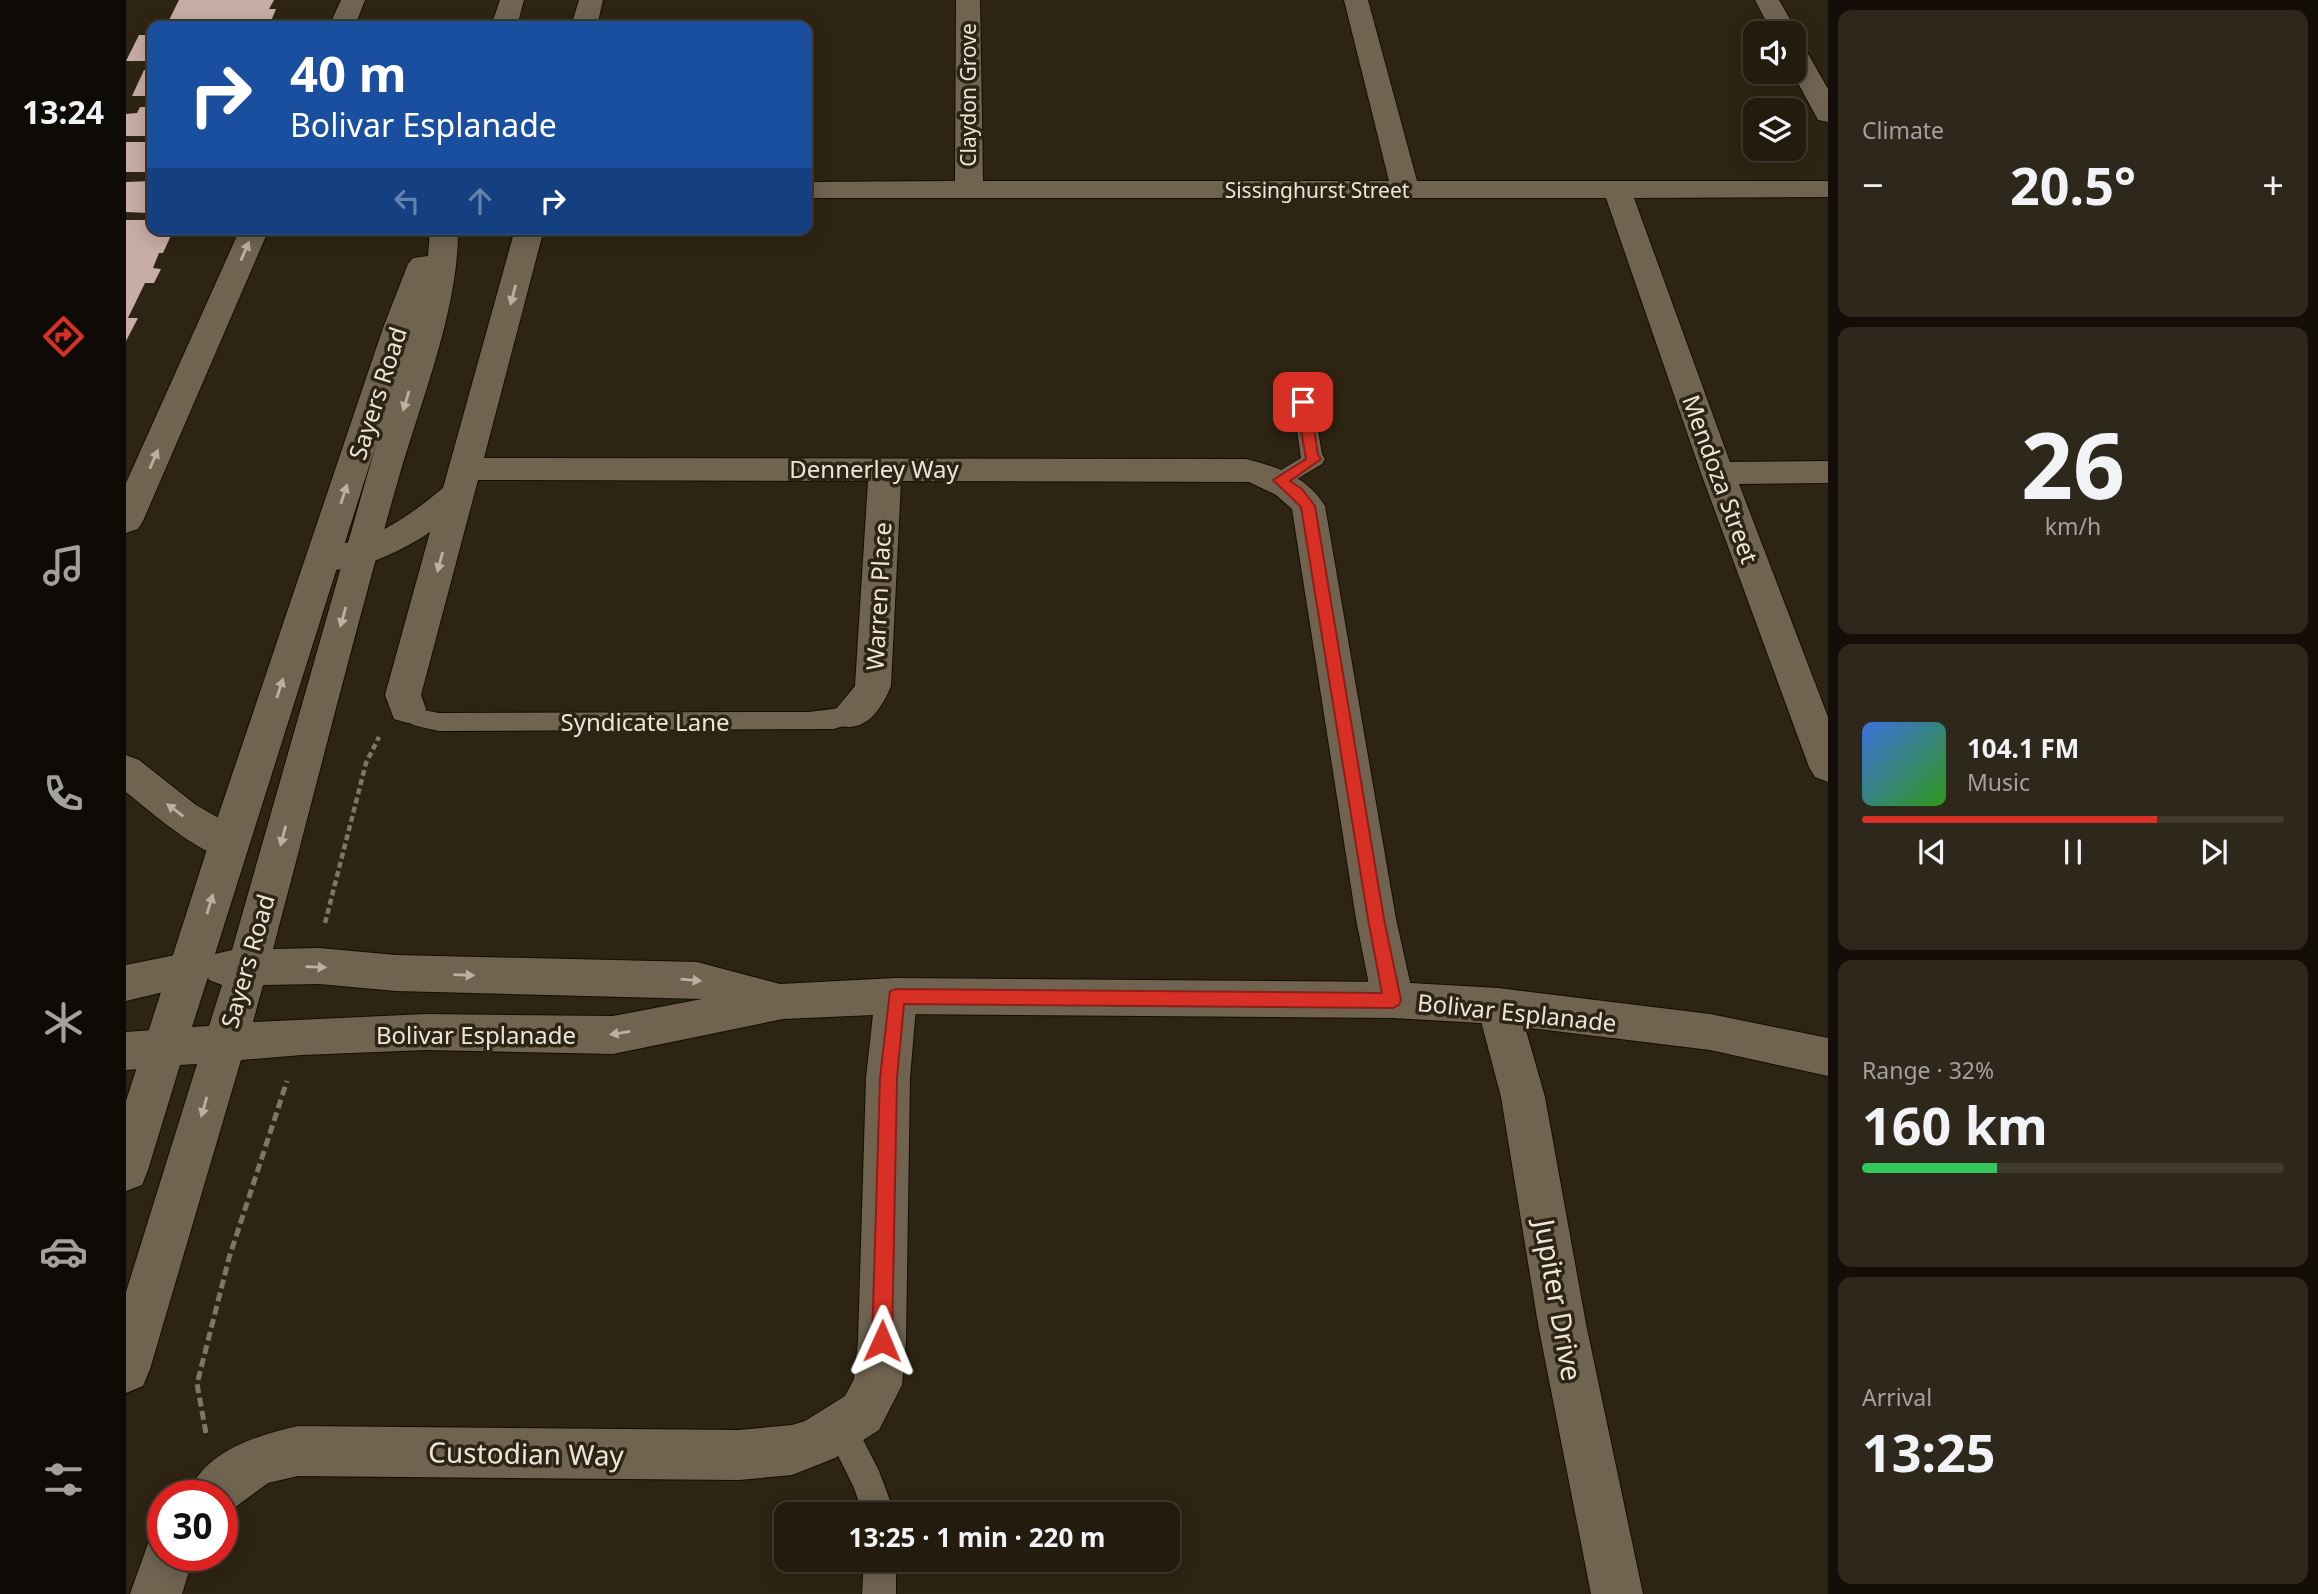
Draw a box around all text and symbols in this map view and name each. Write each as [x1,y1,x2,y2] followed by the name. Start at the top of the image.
[1743,21,1806,161] map controls
[1743,21,1806,84] button: sound
[954,23,982,167] street label: Claydon Grove
[290,40,407,106] text: 40 m
[175,49,266,140] icon: right
[22,90,104,133] text: 13:24
[1743,98,1806,161] button: layers
[290,103,557,146] text: Bolivar Esplanade
[1862,114,1944,146] text: Climate
[2010,149,2136,220] text: 20.5°
[1862,158,1884,210] text: −
[2262,158,2284,210] text: +
[1225,176,1410,204] street label: Sissinghurst Street
[388,182,426,220] icon: left
[461,182,499,220] icon: ahead
[534,182,572,220] icon: right
[239,241,251,261] one-way arrow
[507,284,518,306] one-way arrow
[39,312,88,361] icon: directions
[340,322,414,464] street label: Sayers Road
[1273,372,1333,432] pin
[1284,383,1322,421] icon: arrive
[400,390,411,411] one-way arrow
[1675,390,1767,568] street label: Mendoza Street
[2021,402,2125,526] text: 26
[148,448,159,469] one-way arrow
[789,452,959,485] street label: Dennerley Way
[339,483,350,504] one-way arrow
[2045,510,2101,542] text: km/h
[858,521,898,671] street label: Warren Place
[39,541,88,590] icon: music
[434,552,444,573] one-way arrow
[338,607,348,628] one-way arrow
[275,677,286,698] one-way arrow
[560,705,730,738] street label: Syndicate Lane
[1967,730,2079,766] text: 104.1 FM
[1967,766,2030,798] text: Music
[39,769,88,818] icon: phone
[166,803,184,817] one-way arrow
[277,826,287,847] one-way arrow
[1913,833,1951,871] icon: previous
[2054,833,2092,871] icon: pause
[2195,833,2233,871] icon: next
[212,890,282,1032] street label: Sayers Road
[205,894,215,915] one-way arrow
[305,961,327,972] one-way arrow
[453,970,475,981] one-way arrow
[681,975,703,986] one-way arrow
[1416,985,1618,1039] street label: Bolivar Esplanade
[39,998,88,1047] icon: climate
[376,1018,576,1051] street label: Bolivar Esplanade
[609,1028,631,1039] one-way arrow
[1862,1054,1994,1086] text: Range · 32%
[1862,1089,2048,1160] text: 160 km
[199,1097,209,1118] one-way arrow
[1526,1213,1592,1384] street label: Jupiter Drive
[39,1227,88,1276] icon: car
[845,1304,919,1378] position arrow
[1862,1381,1932,1413] text: Arrival
[1862,1416,1996,1487] text: 13:25
[428,1432,625,1474] street label: Custodian Way
[39,1455,88,1504] icon: filters
[147,1480,238,1571] speed limit sign: 30
[849,1519,1105,1555] text: 13:25 · 1 min · 220 m

